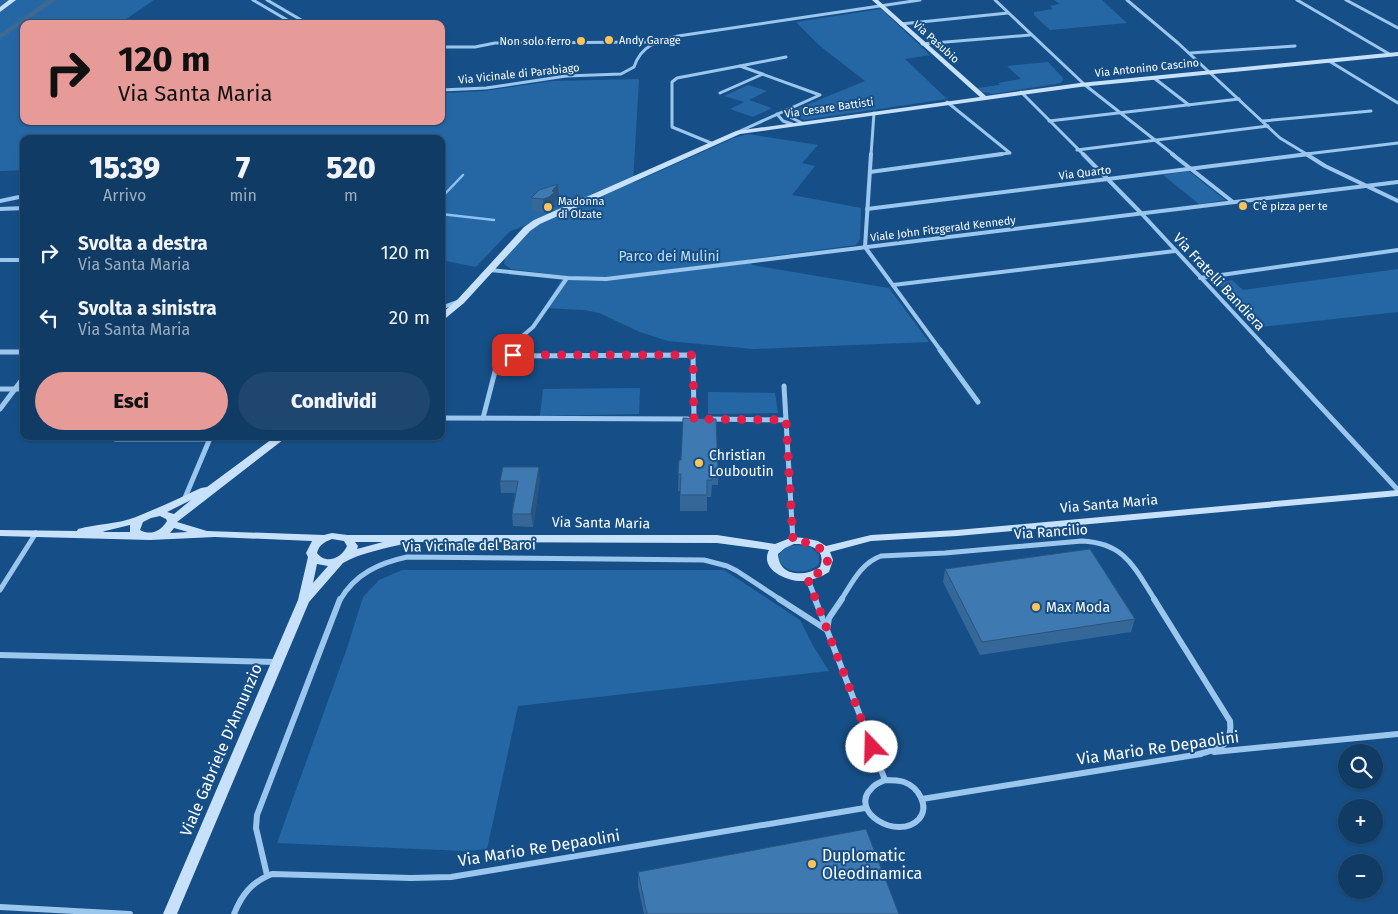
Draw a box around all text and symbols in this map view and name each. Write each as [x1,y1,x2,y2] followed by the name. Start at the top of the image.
[910,18,962,66] street label: Via Pasubio
[603,34,615,46] marker: Andy Garage
[619,34,681,47] place label: Andy Garage
[499,35,571,48] place label: Non solo ferro
[575,35,587,47] marker: Non solo ferro
[118,38,211,80] text: 120 m
[35,40,100,105] icon: right
[1094,56,1200,80] street label: Via Antonino Cascino
[458,61,580,87] street label: Via Vicinale di Parabiago
[118,80,272,107] text: Via Santa Maria
[784,95,874,121] street label: Via Cesare Battisti
[89,150,160,186] text: 15:39
[236,150,250,186] text: 7
[326,150,376,186] text: 520
[1058,163,1112,183] street label: Via Quarto
[103,186,146,205] text: Arrivo
[229,186,257,205] text: min
[344,186,358,205] text: m
[558,195,604,221] place label: Madonna di Olzate
[1237,200,1249,212] marker: C'è pizza per te
[1253,200,1328,213] place label: C'è pizza per te
[542,201,554,213] marker: Madonna di Olzate
[869,214,1017,244] street label: Viale John Fitzgerald Kennedy
[1169,230,1269,334] street label: Via Fratelli Bandiera
[78,232,208,255] text: Svolta a destra
[35,239,63,267] icon: right
[380,241,430,264] text: 120 m
[618,248,720,265] park label: Parco dei Mulini
[78,255,190,274] text: Via Santa Maria
[78,297,217,320] text: Svolta a sinistra
[35,304,63,332] icon: left
[389,306,430,329] text: 20 m
[78,320,190,339] text: Via Santa Maria
[492,334,534,376] pin
[499,341,527,369] icon: arrive
[35,372,228,430] button: Esci
[238,372,430,430] button: Condividi
[709,447,774,480] place label: Christian Louboutin
[693,457,705,469] marker: Christian Louboutin
[1059,491,1159,517] street label: Via Santa Maria
[552,514,650,532] street label: Via Santa Maria
[1013,521,1089,543] street label: Via Rancilio
[402,536,536,556] street label: Via Vicinale del Baroi
[1046,599,1110,616] place label: Max Moda
[1030,601,1042,613] marker: Max Moda
[176,661,266,839] street label: Viale Gabriele D'Annunzio
[845,720,897,772] position arrow
[1076,727,1240,769] street label: Via Mario Re Depaolini
[1338,744,1383,899] map controls
[1338,744,1383,789] button: search
[1338,799,1383,844] button: +
[457,826,621,870] street label: Via Mario Re Depaolini
[822,846,922,883] place label: Duplomatic Oleodinamica
[1338,854,1383,899] button: −
[806,858,818,870] marker: Duplomatic Oleodinamica

